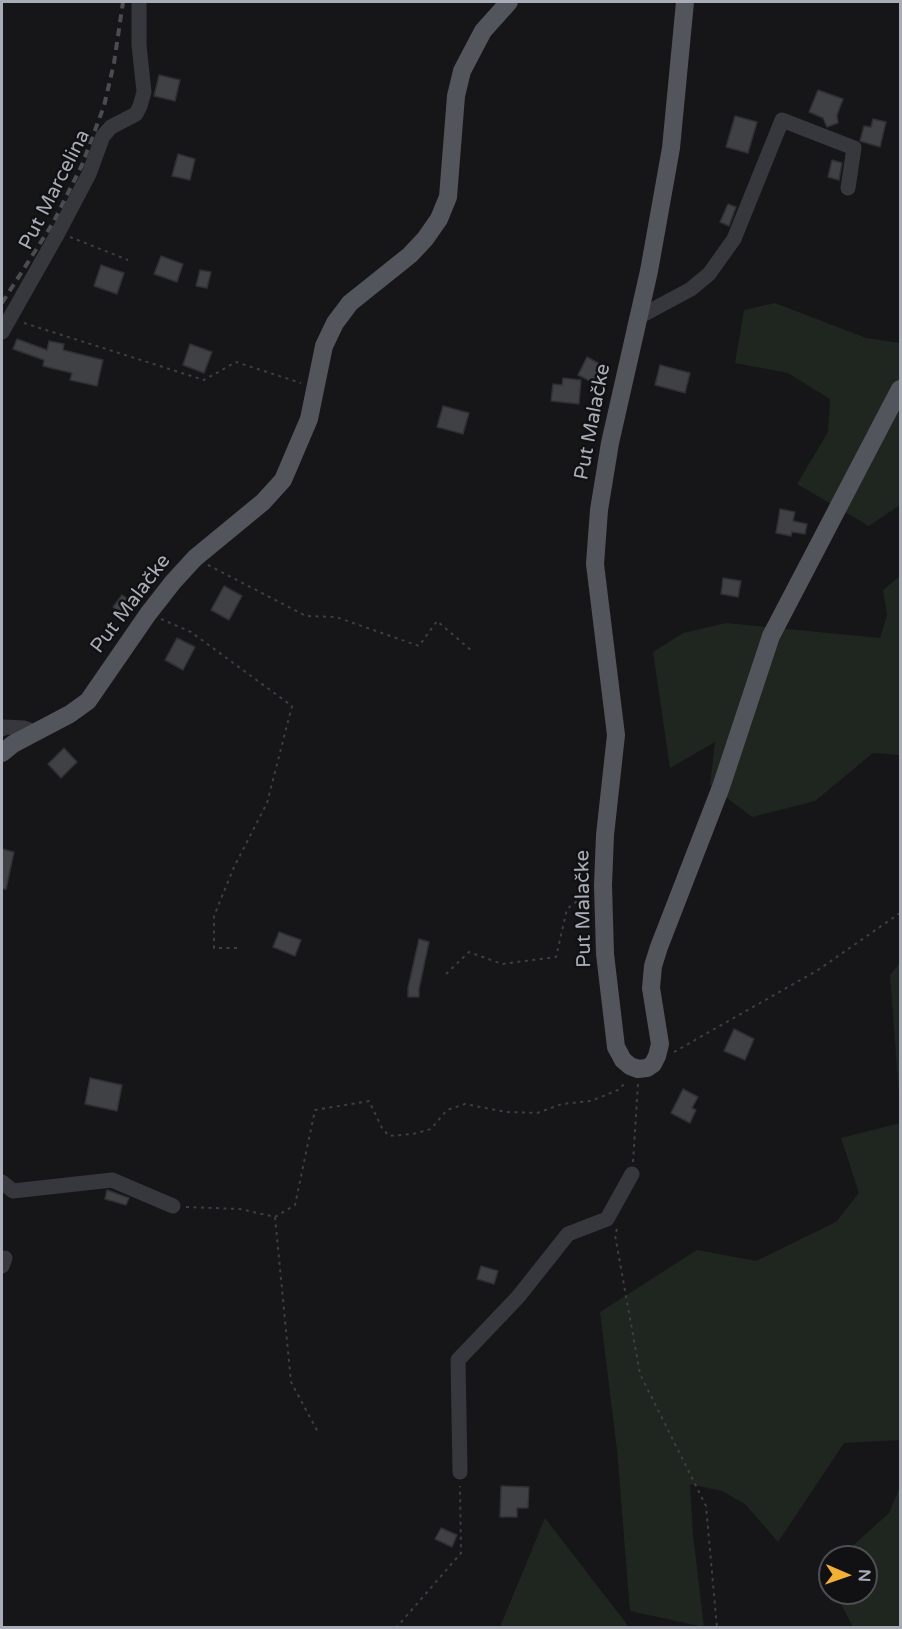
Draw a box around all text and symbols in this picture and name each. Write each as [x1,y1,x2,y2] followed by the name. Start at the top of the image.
[14,126,96,254] street label: Put Marcelina
[570,362,616,482] street label: Put Malačke
[86,550,176,658] street label: Put Malačke
[571,850,597,968] street label: Put Malačke
[818,1545,878,1605] north arrow
[854,1569,874,1582] text: N

